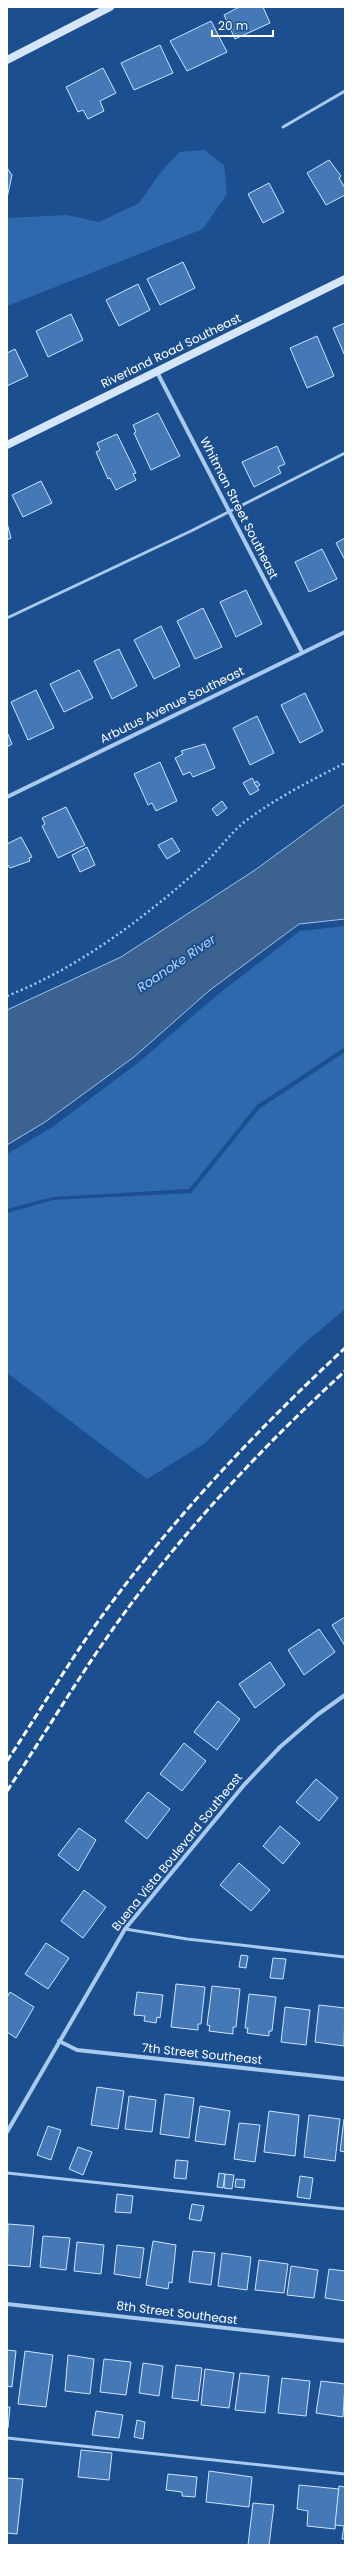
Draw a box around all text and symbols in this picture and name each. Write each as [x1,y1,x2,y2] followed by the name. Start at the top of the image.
[212,12,273,38] scale bar
[218,17,248,34] text: 20 m
[98,309,244,392] street label: Riverland Road Southeast
[196,434,283,582] street label: Whitman Street Southeast
[97,662,247,747] street label: Arbutus Avenue Southeast
[133,929,221,997] water label: Roanoke River
[107,1769,246,1934] street label: Buena Vista Boulevard Southeast
[141,2039,263,2068] street label: 7th Street Southeast
[116,2297,239,2328] street label: 8th Street Southeast

